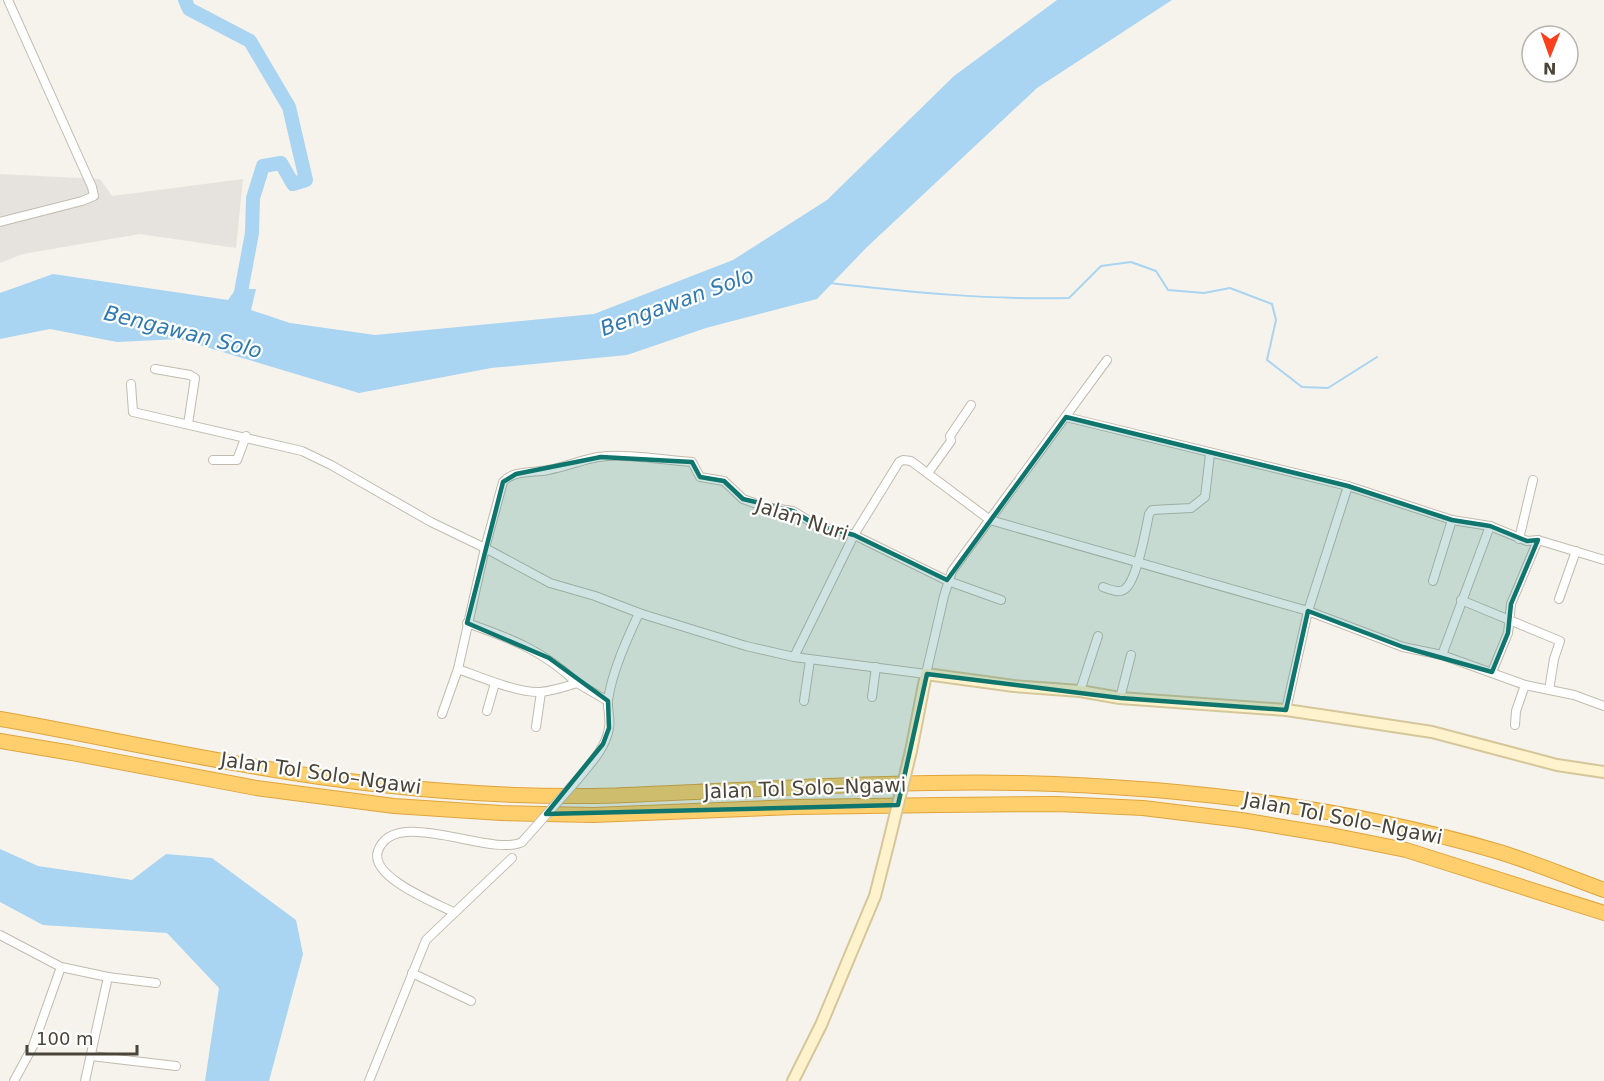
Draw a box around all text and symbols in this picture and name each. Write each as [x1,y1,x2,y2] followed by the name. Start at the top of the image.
[1520,24,1580,84] north arrow
[1543,59,1557,78] text: N
[597,263,757,341] water label: Bengawan Solo
[102,301,264,363] water label: Bengawan Solo
[751,492,852,545] street label: Jalan Nuri
[217,747,423,799] street label: Jalan Tol Solo–Ngawi
[701,772,907,804] street label: Jalan Tol Solo–Ngawi
[1239,787,1445,849] street label: Jalan Tol Solo–Ngawi
[27,1018,136,1056] scale bar
[36,1028,94,1049] text: 100 m

